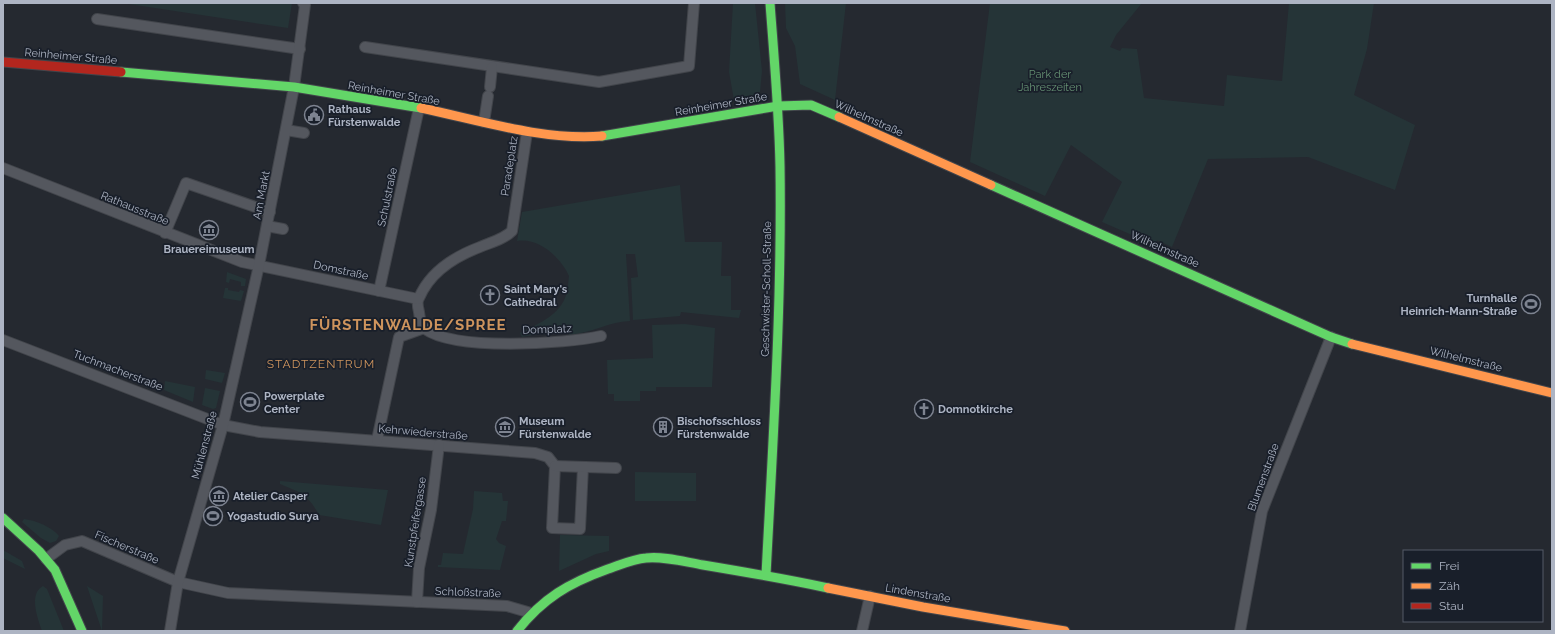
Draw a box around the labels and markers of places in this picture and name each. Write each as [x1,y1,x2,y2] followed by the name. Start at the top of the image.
[328,103,401,129] place label: Rathaus Fürstenwalde
[303,104,325,126] public building icon: Rathaus Fürstenwalde
[198,219,220,241] museum icon: Brauereimuseum
[163,243,255,256] place label: Brauereimuseum
[504,283,568,309] place label: Saint Mary's Cathedral
[479,284,501,306] church icon: Saint Mary's Cathedral
[1401,292,1517,318] place label: Turnhalle Heinrich-Mann-Straße
[1520,293,1542,315] sports icon: Turnhalle Heinrich-Mann-Straße
[264,390,325,416] place label: Powerplate Center
[239,391,261,413] sports icon: Powerplate Center
[913,398,935,420] church icon: Domnotkirche
[938,403,1013,416] place label: Domnotkirche
[519,415,592,441] place label: Museum Fürstenwalde
[677,415,762,441] place label: Bischofsschloss Fürstenwalde
[494,416,516,438] museum icon: Museum Fürstenwalde
[652,416,674,438] building icon: Bischofsschloss Fürstenwalde
[208,485,230,507] museum icon: Atelier Casper
[233,490,308,503] place label: Atelier Casper
[202,505,224,527] sports icon: Yogastudio Surya
[227,510,319,523] place label: Yogastudio Surya

